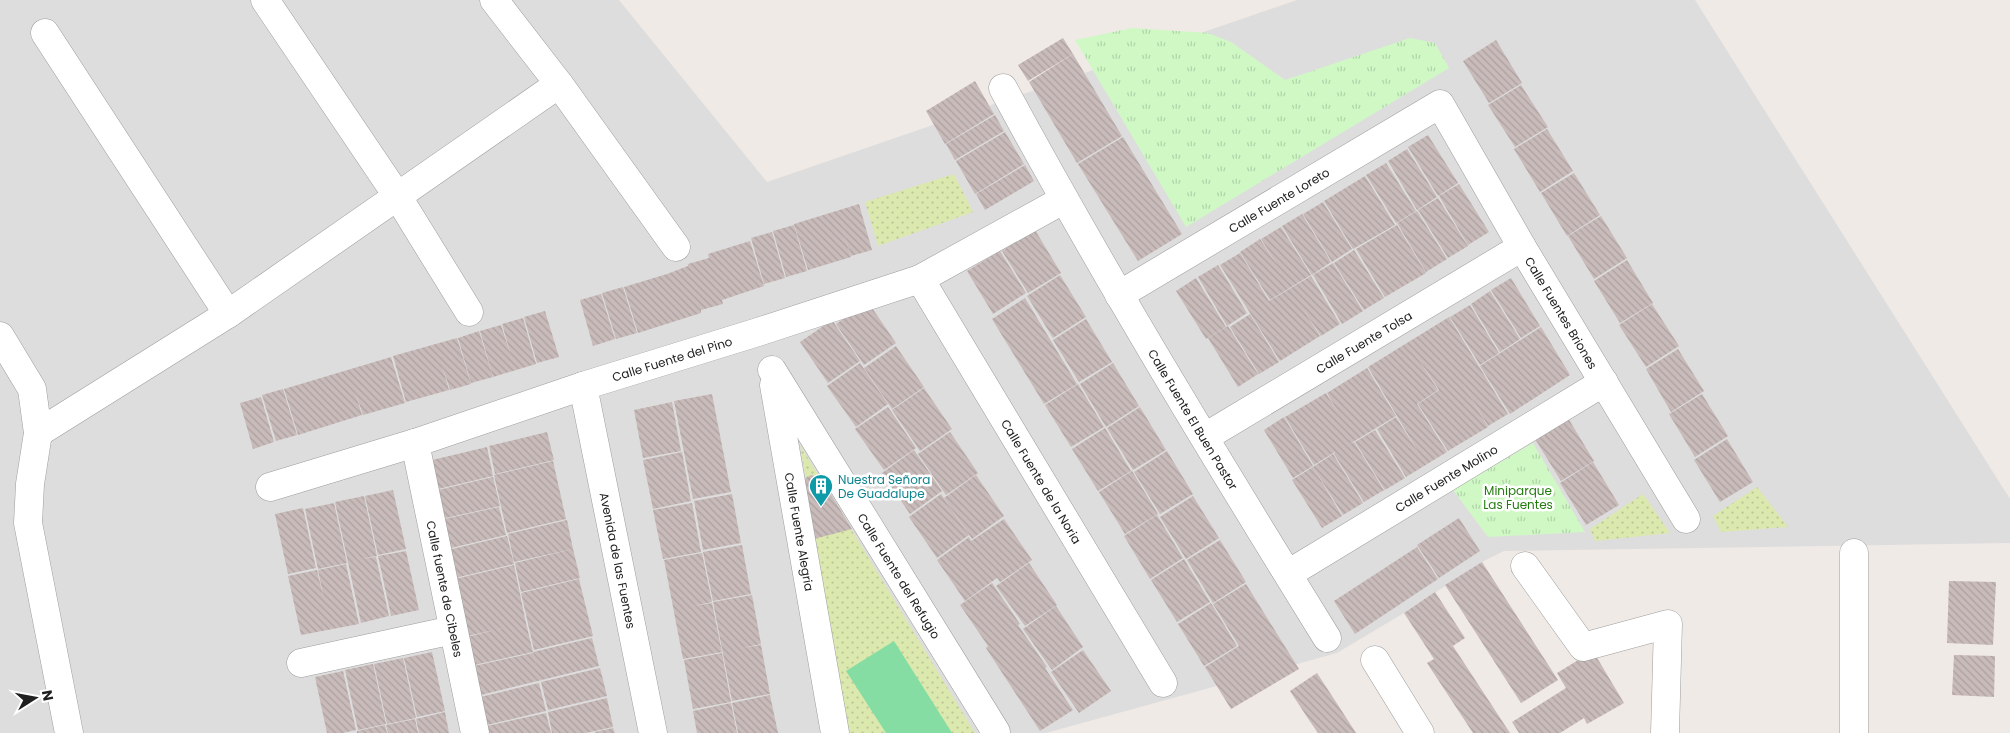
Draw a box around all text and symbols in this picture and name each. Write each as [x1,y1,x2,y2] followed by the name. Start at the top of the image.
[1225,163,1333,237] street label: Calle Fuente Loreto
[1521,253,1602,372] street label: Calle Fuentes Briones
[1312,306,1415,377] street label: Calle Fuente Tolsa
[610,332,734,385] street label: Calle Fuente del Pino
[1144,346,1243,493] street label: Calle Fuente El Buen Pastor
[998,416,1086,547] street label: Calle Fuente de la Noria
[1392,440,1501,516] street label: Calle Fuente Molino
[781,471,818,592] street label: Calle Fuente Alegria
[838,471,930,502] place label: Nuestra Señora De Guadalupe
[808,473,834,507] building icon: Nuestra Señora De Guadalupe
[1483,482,1553,513] park label: Miniparque Las Fuentes
[596,491,640,630] street label: Avenida de las Fuentes
[854,510,945,642] street label: Calle Fuente del Refugio
[423,519,468,659] street label: Calle fuente de Cibeles
[10,673,60,723] north arrow
[37,688,59,703] text: N

